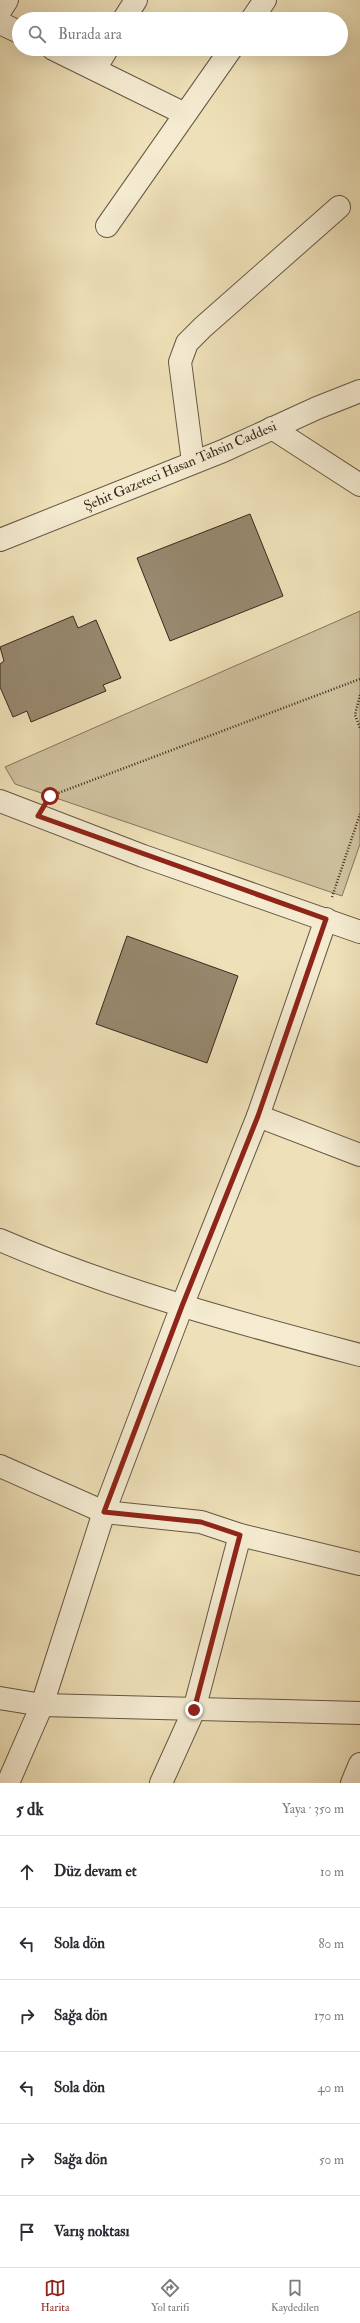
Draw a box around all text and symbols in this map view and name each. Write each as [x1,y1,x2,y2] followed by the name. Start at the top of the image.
[12,12,348,56] search box
[26,23,48,45] icon: search
[58,25,122,44] text: Burada ara
[81,417,279,514] street label: Şehit Gazeteci Hasan Tahsin Caddesi
[41,787,59,805] route start
[185,1701,203,1719] route end
[16,1799,44,1820] text: 5 dk
[282,1801,344,1817] text: Yaya · 350 m
[16,1861,38,1883] icon: ahead
[54,1862,137,1881] text: Düz devam et
[320,1864,344,1880] text: 10 m
[16,1933,38,1955] icon: left
[54,1934,105,1953] text: Sola dön
[318,1936,344,1952] text: 80 m
[16,2005,38,2027] icon: right
[54,2006,108,2025] text: Sağa dön
[314,2008,344,2024] text: 170 m
[16,2077,38,2099] icon: left
[54,2078,105,2097] text: Sola dön
[318,2080,344,2096] text: 40 m
[16,2149,38,2171] icon: right
[54,2150,108,2169] text: Sağa dön
[319,2152,344,2168] text: 50 m
[16,2221,38,2243] icon: arrive
[54,2222,129,2241] text: Varış noktası
[41,2277,69,2314] tab: Harita
[151,2277,189,2314] tab: Yol tarifi
[271,2277,319,2314] tab: Kaydedilen

